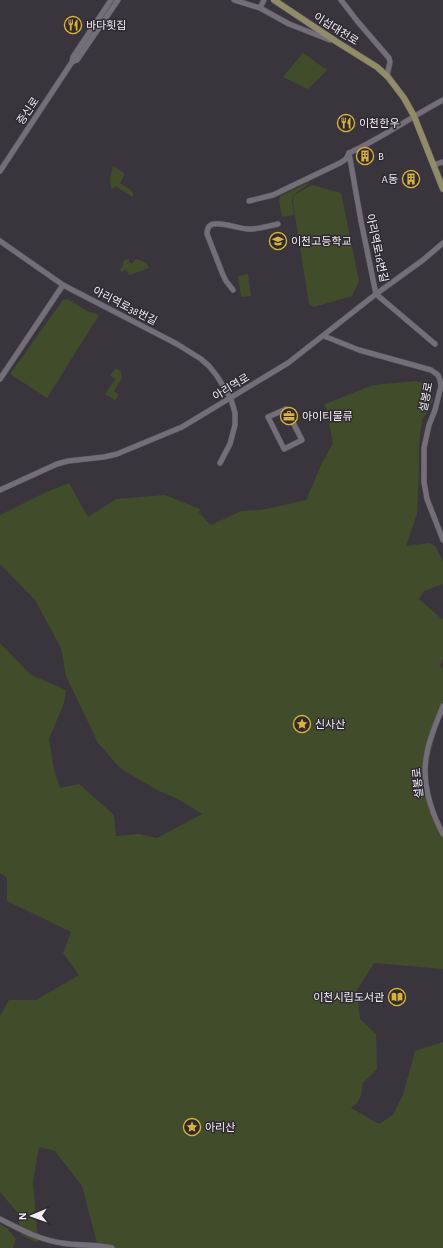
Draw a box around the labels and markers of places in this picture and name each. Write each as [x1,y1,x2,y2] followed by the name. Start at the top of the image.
[63,15,83,35] restaurant icon: 바다횟집
[86,19,126,31] place label: 바다횟집
[336,113,356,133] restaurant icon: 이천한우
[359,117,399,129] place label: 이천한우
[355,146,375,166] building icon: B
[378,151,384,162] place label: B
[401,169,421,189] building icon: A동
[382,174,398,185] place label: A동
[268,231,288,251] school or university icon: 이천고등학교
[291,235,352,247] place label: 이천고등학교
[279,406,299,426] office icon: 아이티물류
[302,411,353,422] place label: 아이티물류
[292,714,312,734] place icon: 신사산
[315,719,345,730] place label: 신사산
[387,987,407,1007] library icon: 이천시립도서관
[313,991,384,1003] place label: 이천시립도서관
[182,1117,202,1137] place icon: 아리산
[205,1122,235,1133] place label: 아리산

